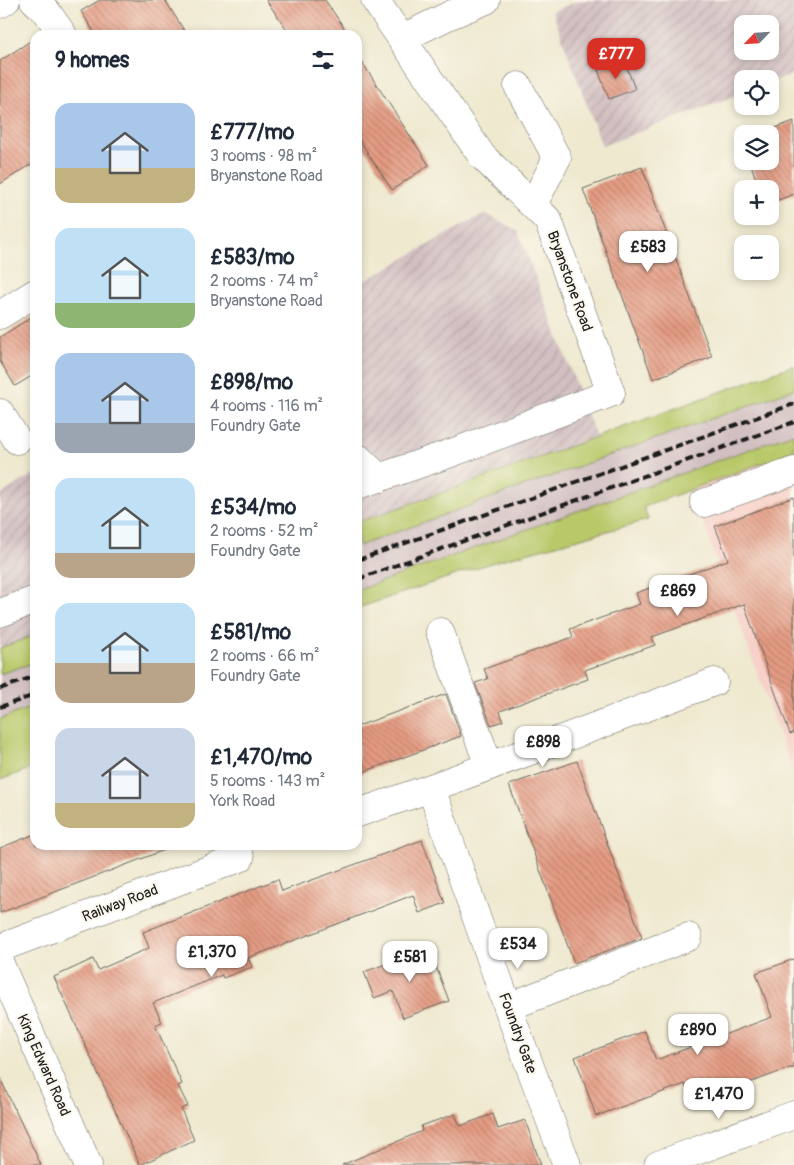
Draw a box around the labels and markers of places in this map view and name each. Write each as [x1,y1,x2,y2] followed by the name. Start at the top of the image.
[586,38,646,80] pin: £777
[618,230,678,273] pin: £583
[648,574,708,617] pin: £869
[513,726,573,768] pin: £898
[488,928,548,970] pin: £534
[171,936,253,978] pin: £1,370
[380,940,440,983] pin: £581
[668,1014,728,1056] pin: £890
[678,1078,760,1120] pin: £1,470

